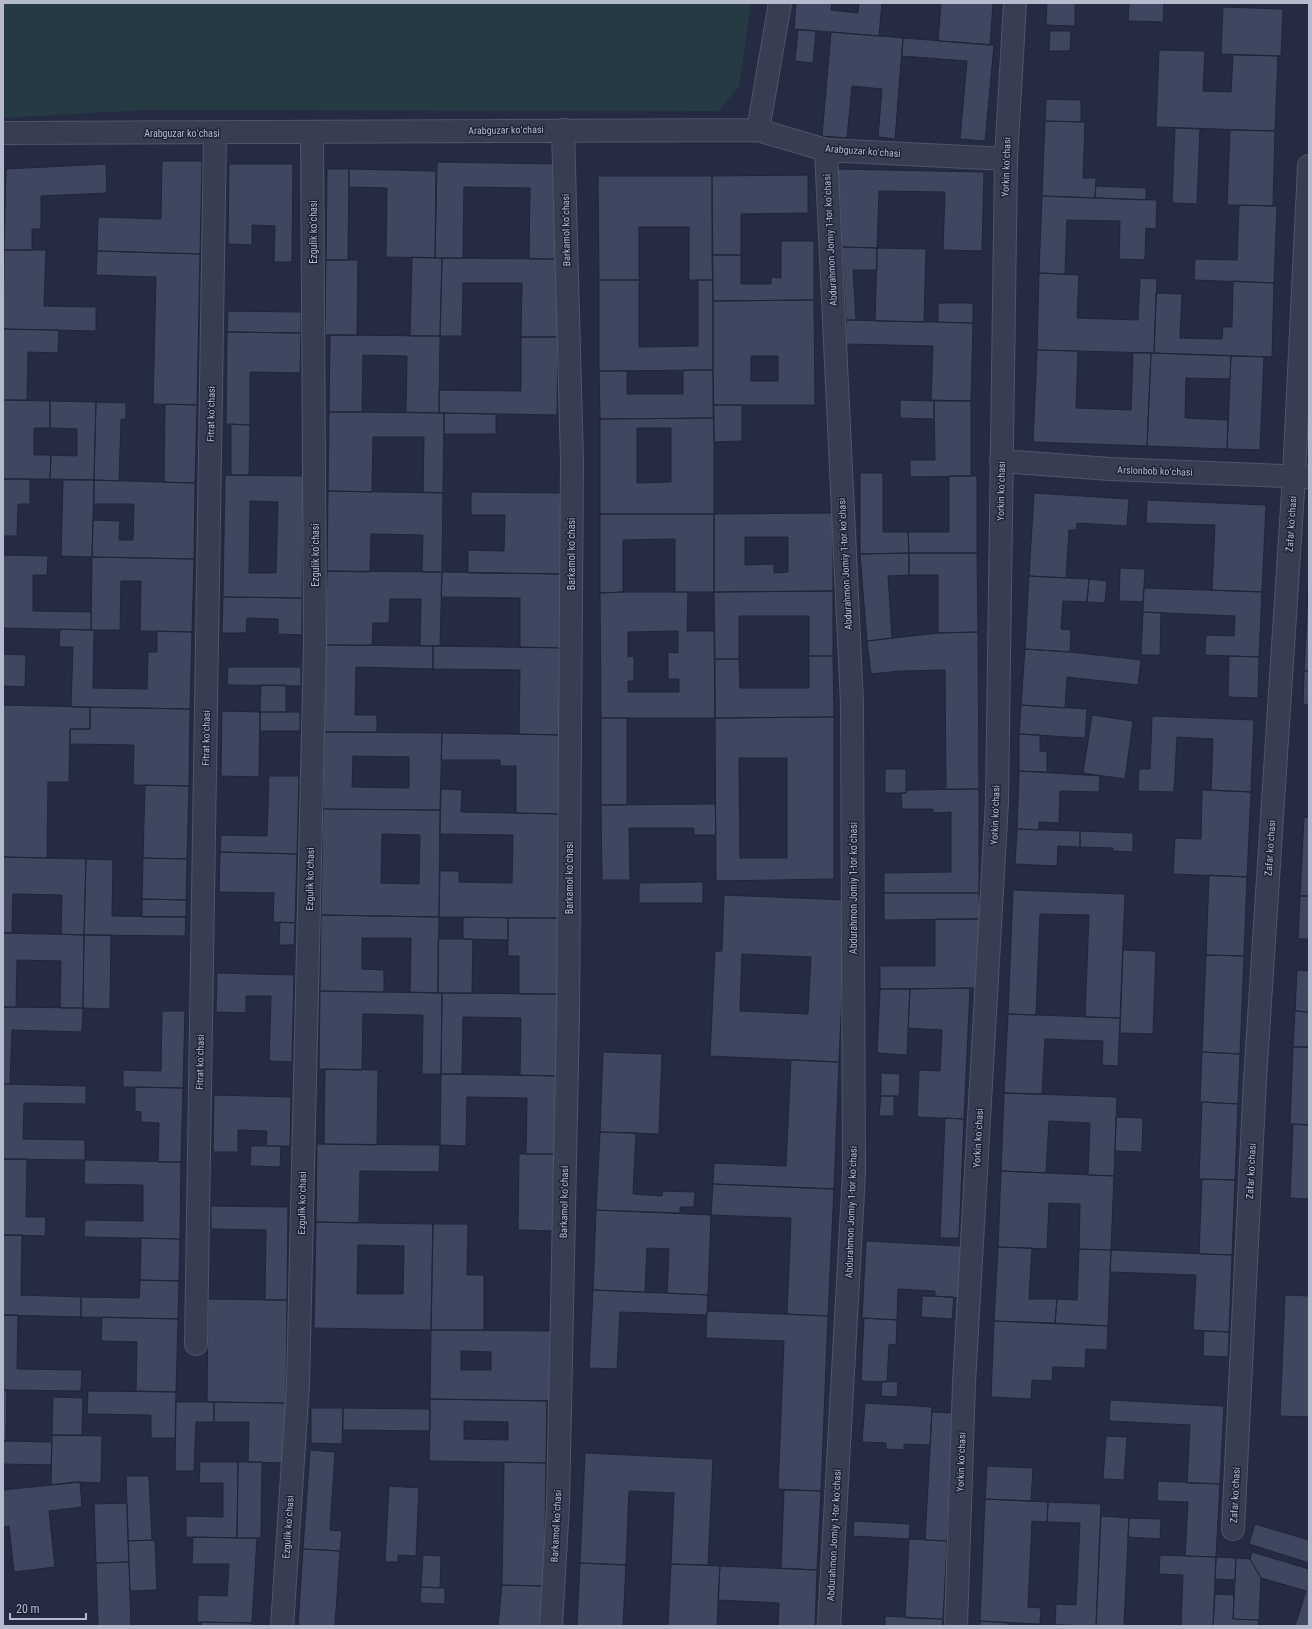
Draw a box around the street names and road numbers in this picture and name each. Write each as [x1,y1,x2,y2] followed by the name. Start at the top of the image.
[468,124,544,136] street label: Arabguzar koʻchasi
[144,128,220,139] street label: Arabguzar koʻchasi
[999,137,1013,197] street label: Yorkin koʻchasi
[825,143,901,159] street label: Arabguzar koʻchasi
[821,174,839,306] street label: Abdurahmon Jomiy 1-tor koʻchasi
[560,194,572,266] street label: Barkamol koʻchasi
[308,200,319,264] street label: Ezgulik koʻchasi
[205,386,217,442] street label: Fitrat koʻchasi
[995,461,1007,521] street label: Yorkin koʻchasi
[1117,464,1193,478] street label: Arslonbob koʻchasi
[1284,496,1298,552] street label: Zafar koʻchasi
[836,498,854,630] street label: Abdurahmon Jomiy 1-tor koʻchasi
[566,518,577,590] street label: Barkamol koʻchasi
[310,523,321,587] street label: Ezgulik koʻchasi
[200,710,212,766] street label: Fitrat koʻchasi
[988,785,1002,845] street label: Yorkin koʻchasi
[1263,820,1277,876] street label: Zafar koʻchasi
[848,822,859,954] street label: Abdurahmon Jomiy 1-tor koʻchasi
[564,842,575,914] street label: Barkamol koʻchasi
[304,847,316,911] street label: Ezgulik koʻchasi
[194,1034,206,1090] street label: Fitrat koʻchasi
[971,1108,985,1168] street label: Yorkin koʻchasi
[1244,1143,1258,1199] street label: Zafar koʻchasi
[843,1146,859,1278] street label: Abdurahmon Jomiy 1-tor koʻchasi
[558,1166,570,1238] street label: Barkamol koʻchasi
[296,1171,308,1235] street label: Ezgulik koʻchasi
[954,1432,968,1492] street label: Yorkin koʻchasi
[1228,1467,1242,1523] street label: Zafar koʻchasi
[825,1469,843,1601] street label: Abdurahmon Jomiy 1-tor koʻchasi
[549,1489,563,1563] street label: Barkamol koʻchasi
[280,1495,296,1559] street label: Ezgulik koʻchasi

